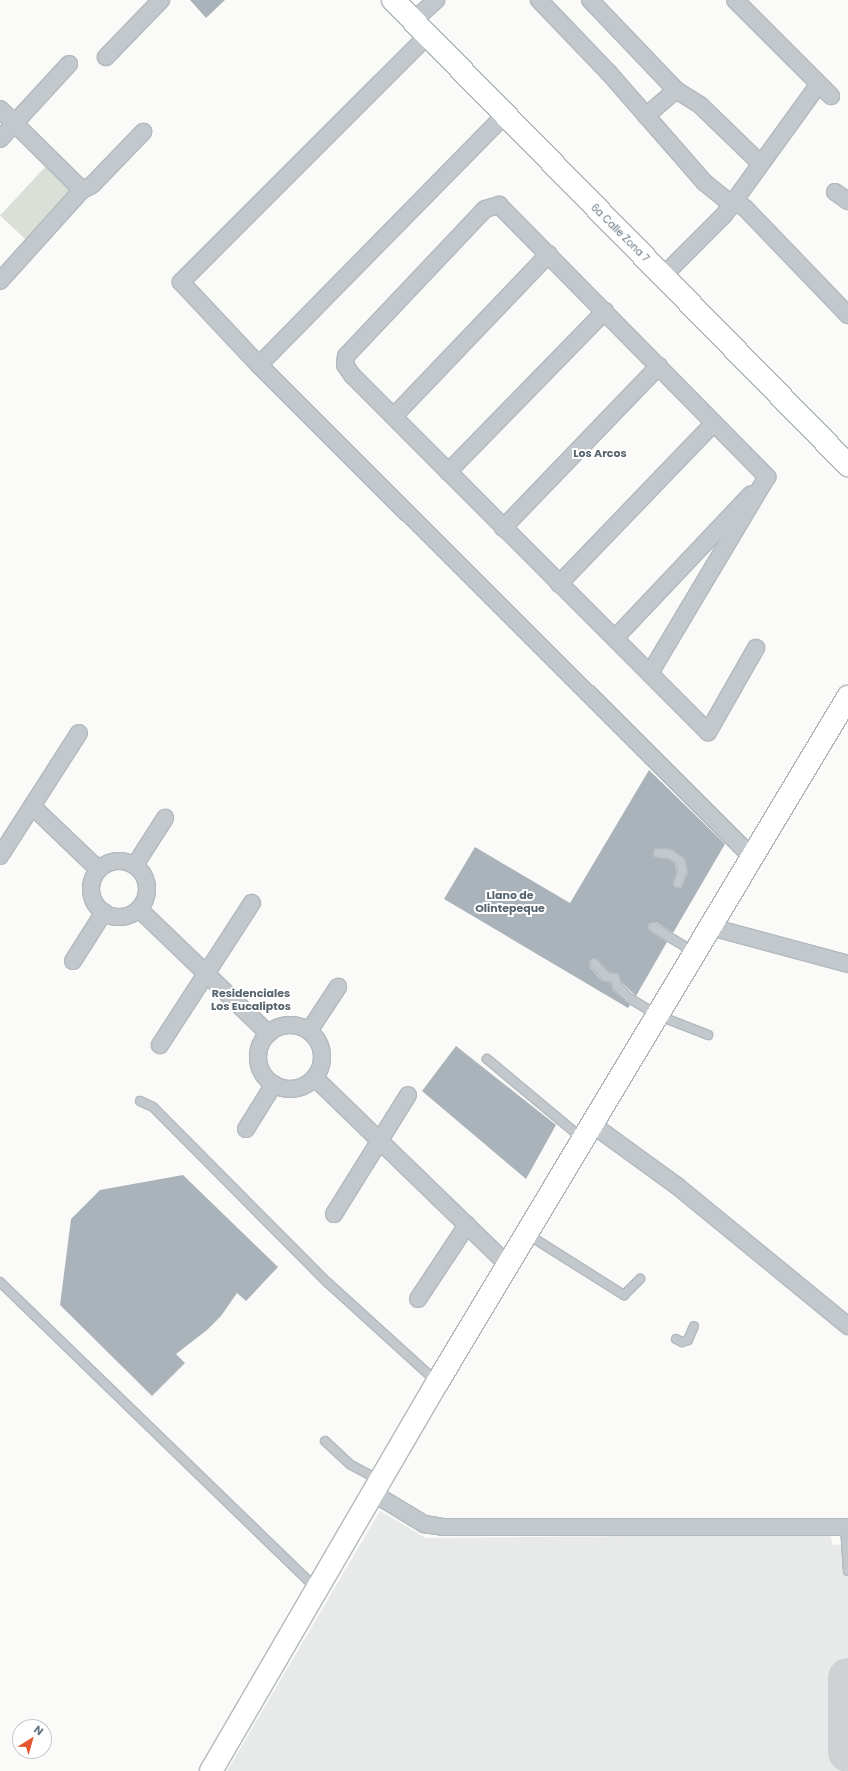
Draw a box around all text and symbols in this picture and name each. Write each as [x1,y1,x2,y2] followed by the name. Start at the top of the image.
[588,201,652,265] street label: 6a Calle Zona 7
[573,446,627,460] district label: Los Arcos
[475,889,545,915] district label: Llano de Olintepeque
[211,987,291,1013] district label: Residenciales Los Eucaliptos
[12,1719,52,1759] north arrow
[30,1721,47,1739] text: N

